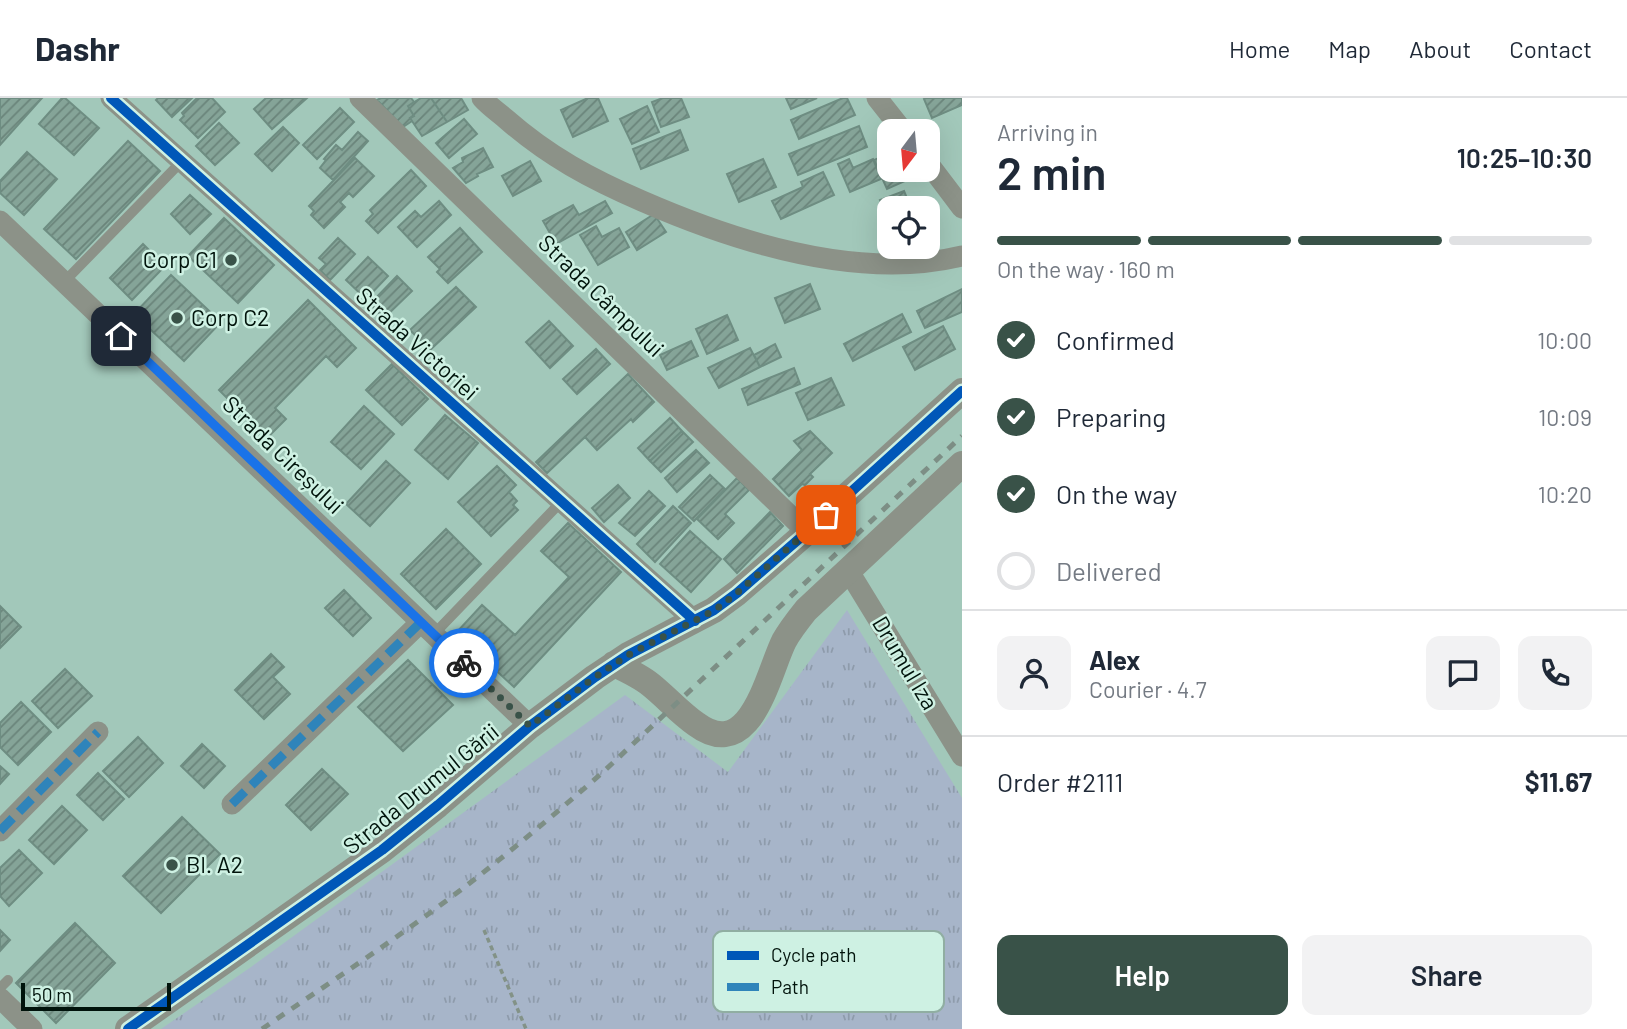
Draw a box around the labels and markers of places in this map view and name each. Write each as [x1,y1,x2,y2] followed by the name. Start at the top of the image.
[143,245,217,273] place label: Corp C1
[223,252,239,268] marker: Corp C1
[191,303,269,331] place label: Corp C2
[91,306,151,366] pin
[169,310,185,326] marker: Corp C2
[796,485,856,545] pin
[186,850,243,878] place label: Bl. A2
[164,857,180,873] marker: Bl. A2

